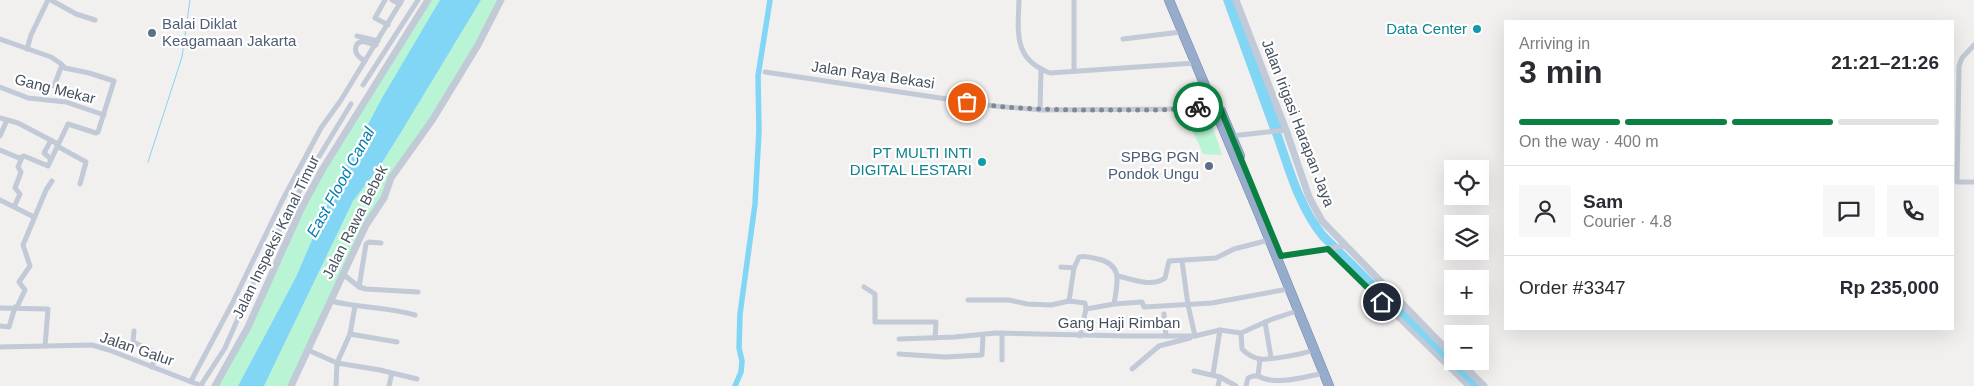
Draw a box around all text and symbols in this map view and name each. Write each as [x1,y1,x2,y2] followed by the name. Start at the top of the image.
[162,15,297,49] place label: Balai Diklat Keagamaan Jakarta
[1386,20,1467,37] place label: Data Center
[1471,23,1483,35] marker: Data Center
[146,27,158,39] marker: Balai Diklat Keagamaan Jakarta
[1519,35,1590,52] text: Arriving in
[1259,37,1338,209] street label: Jalan Irigasi Harapan Jaya
[1831,52,1939,73] text: 21:21–21:26
[1519,54,1603,90] text: 3 min
[810,57,936,92] street label: Jalan Raya Bekasi
[13,70,97,107] street label: Gang Mekar
[946,81,988,123] pin
[1173,82,1223,132] courier
[953,88,981,116] icon: bag
[1184,93,1212,121] icon: bike
[303,124,378,240] water label: East Flood Canal
[1519,133,1659,150] text: On the way · 400 m
[850,144,972,178] place label: PT MULTI INTI DIGITAL LESTARI
[1108,148,1199,182] place label: SPBG PGN Pondok Ungu
[229,152,322,321] street label: Jalan Inspeksi Kanal Timur
[976,156,988,168] marker: PT MULTI INTI DIGITAL LESTARI
[1203,160,1215,172] marker: SPBG PGN Pondok Ungu
[1444,160,1489,370] map controls
[1444,160,1489,205] button: locate
[319,162,391,281] street label: Jalan Rawa Bebek
[1519,185,1571,237] button: person
[1823,185,1875,237] button: chat
[1887,185,1939,237] button: phone
[1583,191,1623,212] text: Sam
[1583,213,1672,230] text: Courier · 4.8
[1444,215,1489,260] button: layers
[1444,270,1489,315] button: +
[1519,277,1626,298] text: Order #3347
[1840,277,1939,298] text: Rp 235,000
[1361,281,1403,323] pin
[1368,288,1396,316] icon: home
[1058,314,1180,331] street label: Gang Haji Rimban
[1444,325,1489,370] button: −
[98,328,176,369] street label: Jalan Galur

